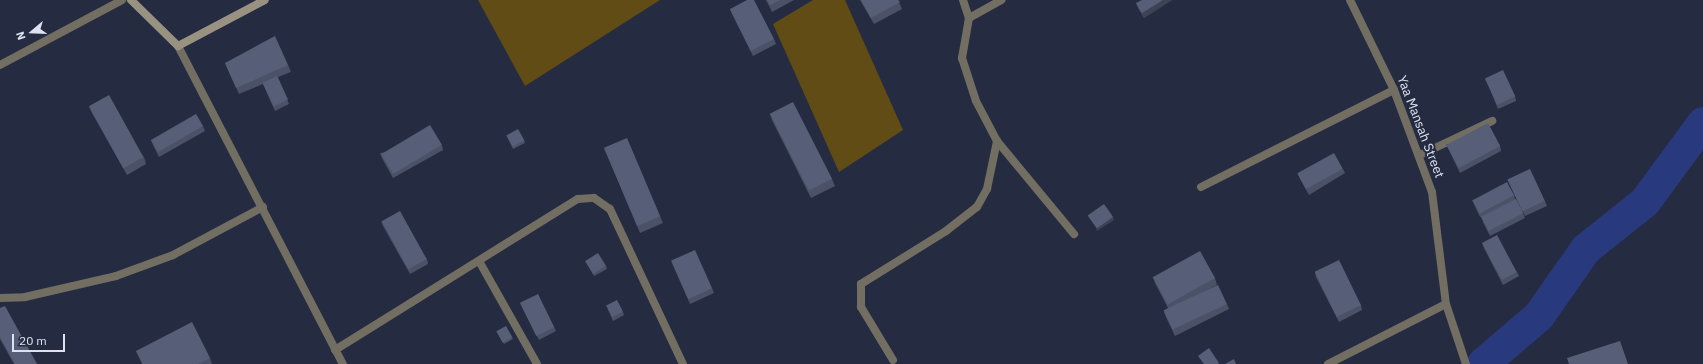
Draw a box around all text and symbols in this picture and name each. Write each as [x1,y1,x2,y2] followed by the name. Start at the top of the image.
[12,12,52,52] north arrow
[13,30,29,42] text: N
[1393,74,1447,180] street label: Yaa Mansah Street
[14,326,67,352] scale bar
[19,333,47,348] text: 20 m

